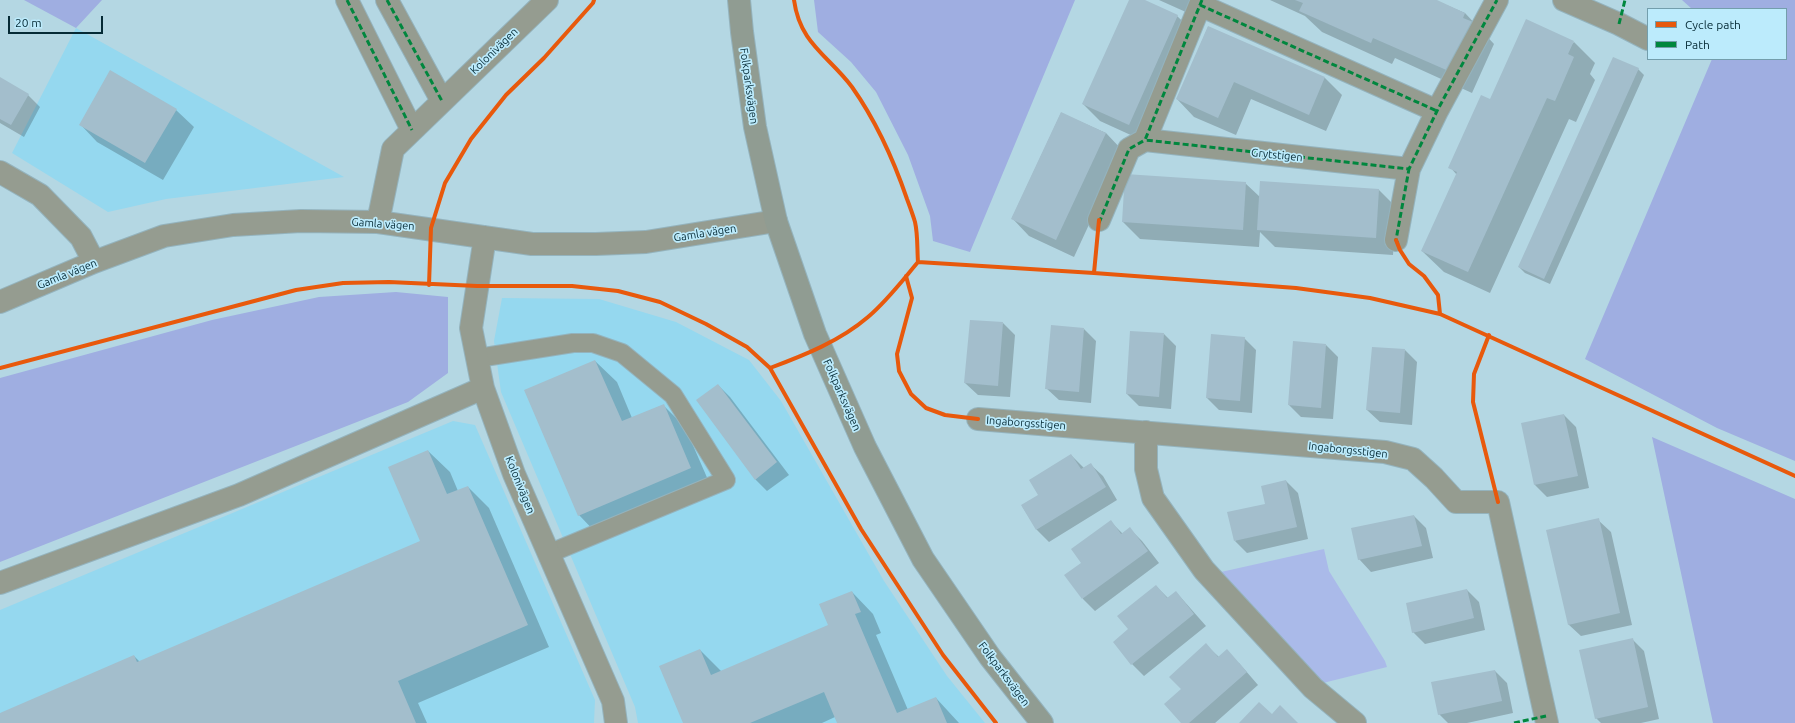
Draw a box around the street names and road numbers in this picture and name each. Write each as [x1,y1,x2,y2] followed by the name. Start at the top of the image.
[468,25,520,77] street label: Kolonivägen
[737,47,761,125] street label: Folkparksvägen
[1251,146,1303,164] street label: Grytstigen
[351,215,415,233] street label: Gamla vägen
[673,222,737,244] street label: Gamla vägen
[35,256,99,292] street label: Gamla vägen
[820,357,864,433] street label: Folkparksvägen
[986,414,1066,432] street label: Ingaborgsstigen
[1308,439,1388,461] street label: Ingaborgsstigen
[502,454,538,516] street label: Kolonivägen
[976,639,1032,709] street label: Folkparksvägen

